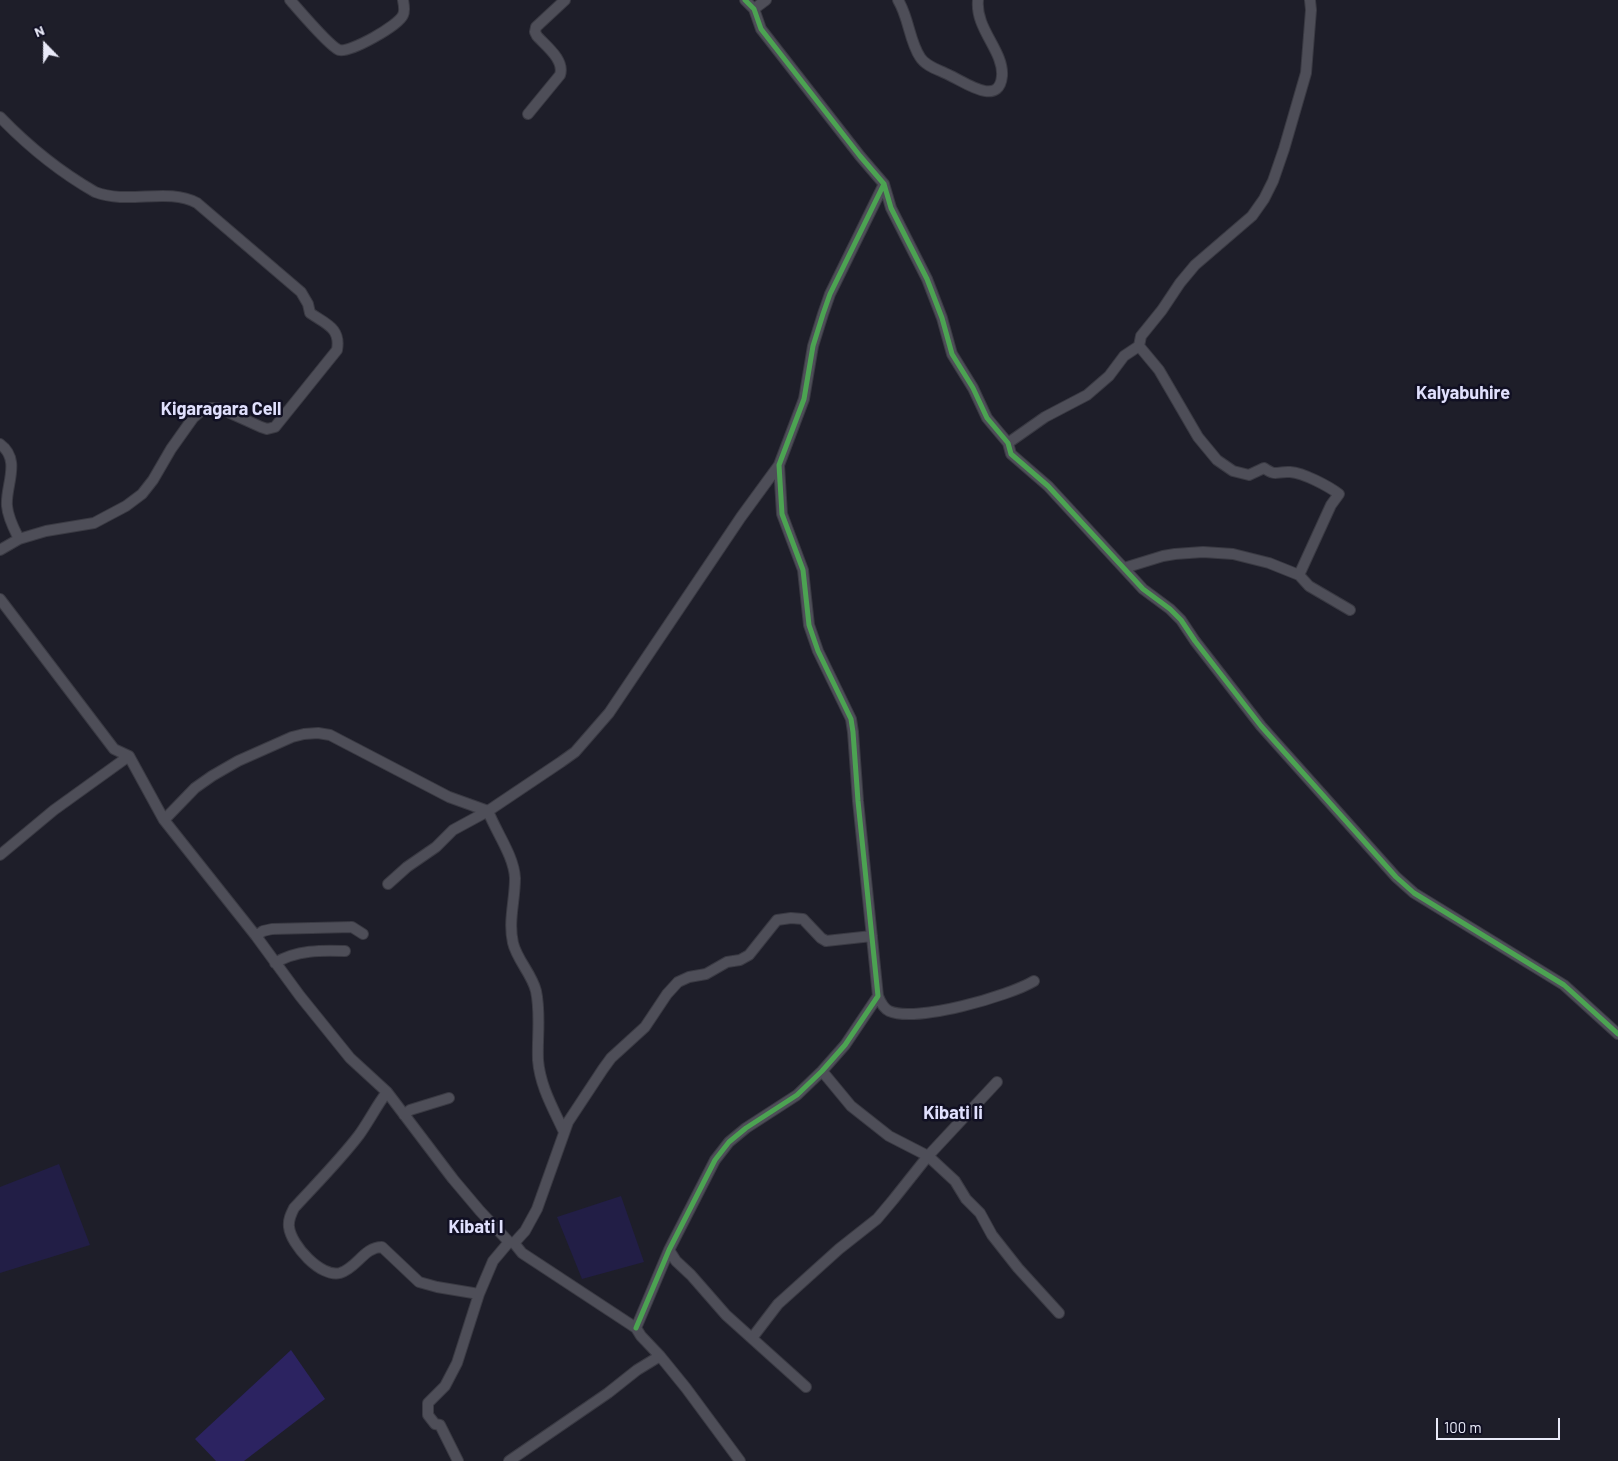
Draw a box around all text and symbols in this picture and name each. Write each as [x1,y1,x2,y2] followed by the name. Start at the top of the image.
[20,20,70,70] north arrow
[32,21,47,40] text: N
[1416,382,1510,404] district label: Kalyabuhire
[161,398,281,420] district label: Kigaragara Cell
[923,1102,983,1124] district label: Kibati Ii
[448,1216,504,1238] district label: Kibati I
[1438,1408,1562,1440] scale bar
[1444,1418,1482,1436] text: 100 m

